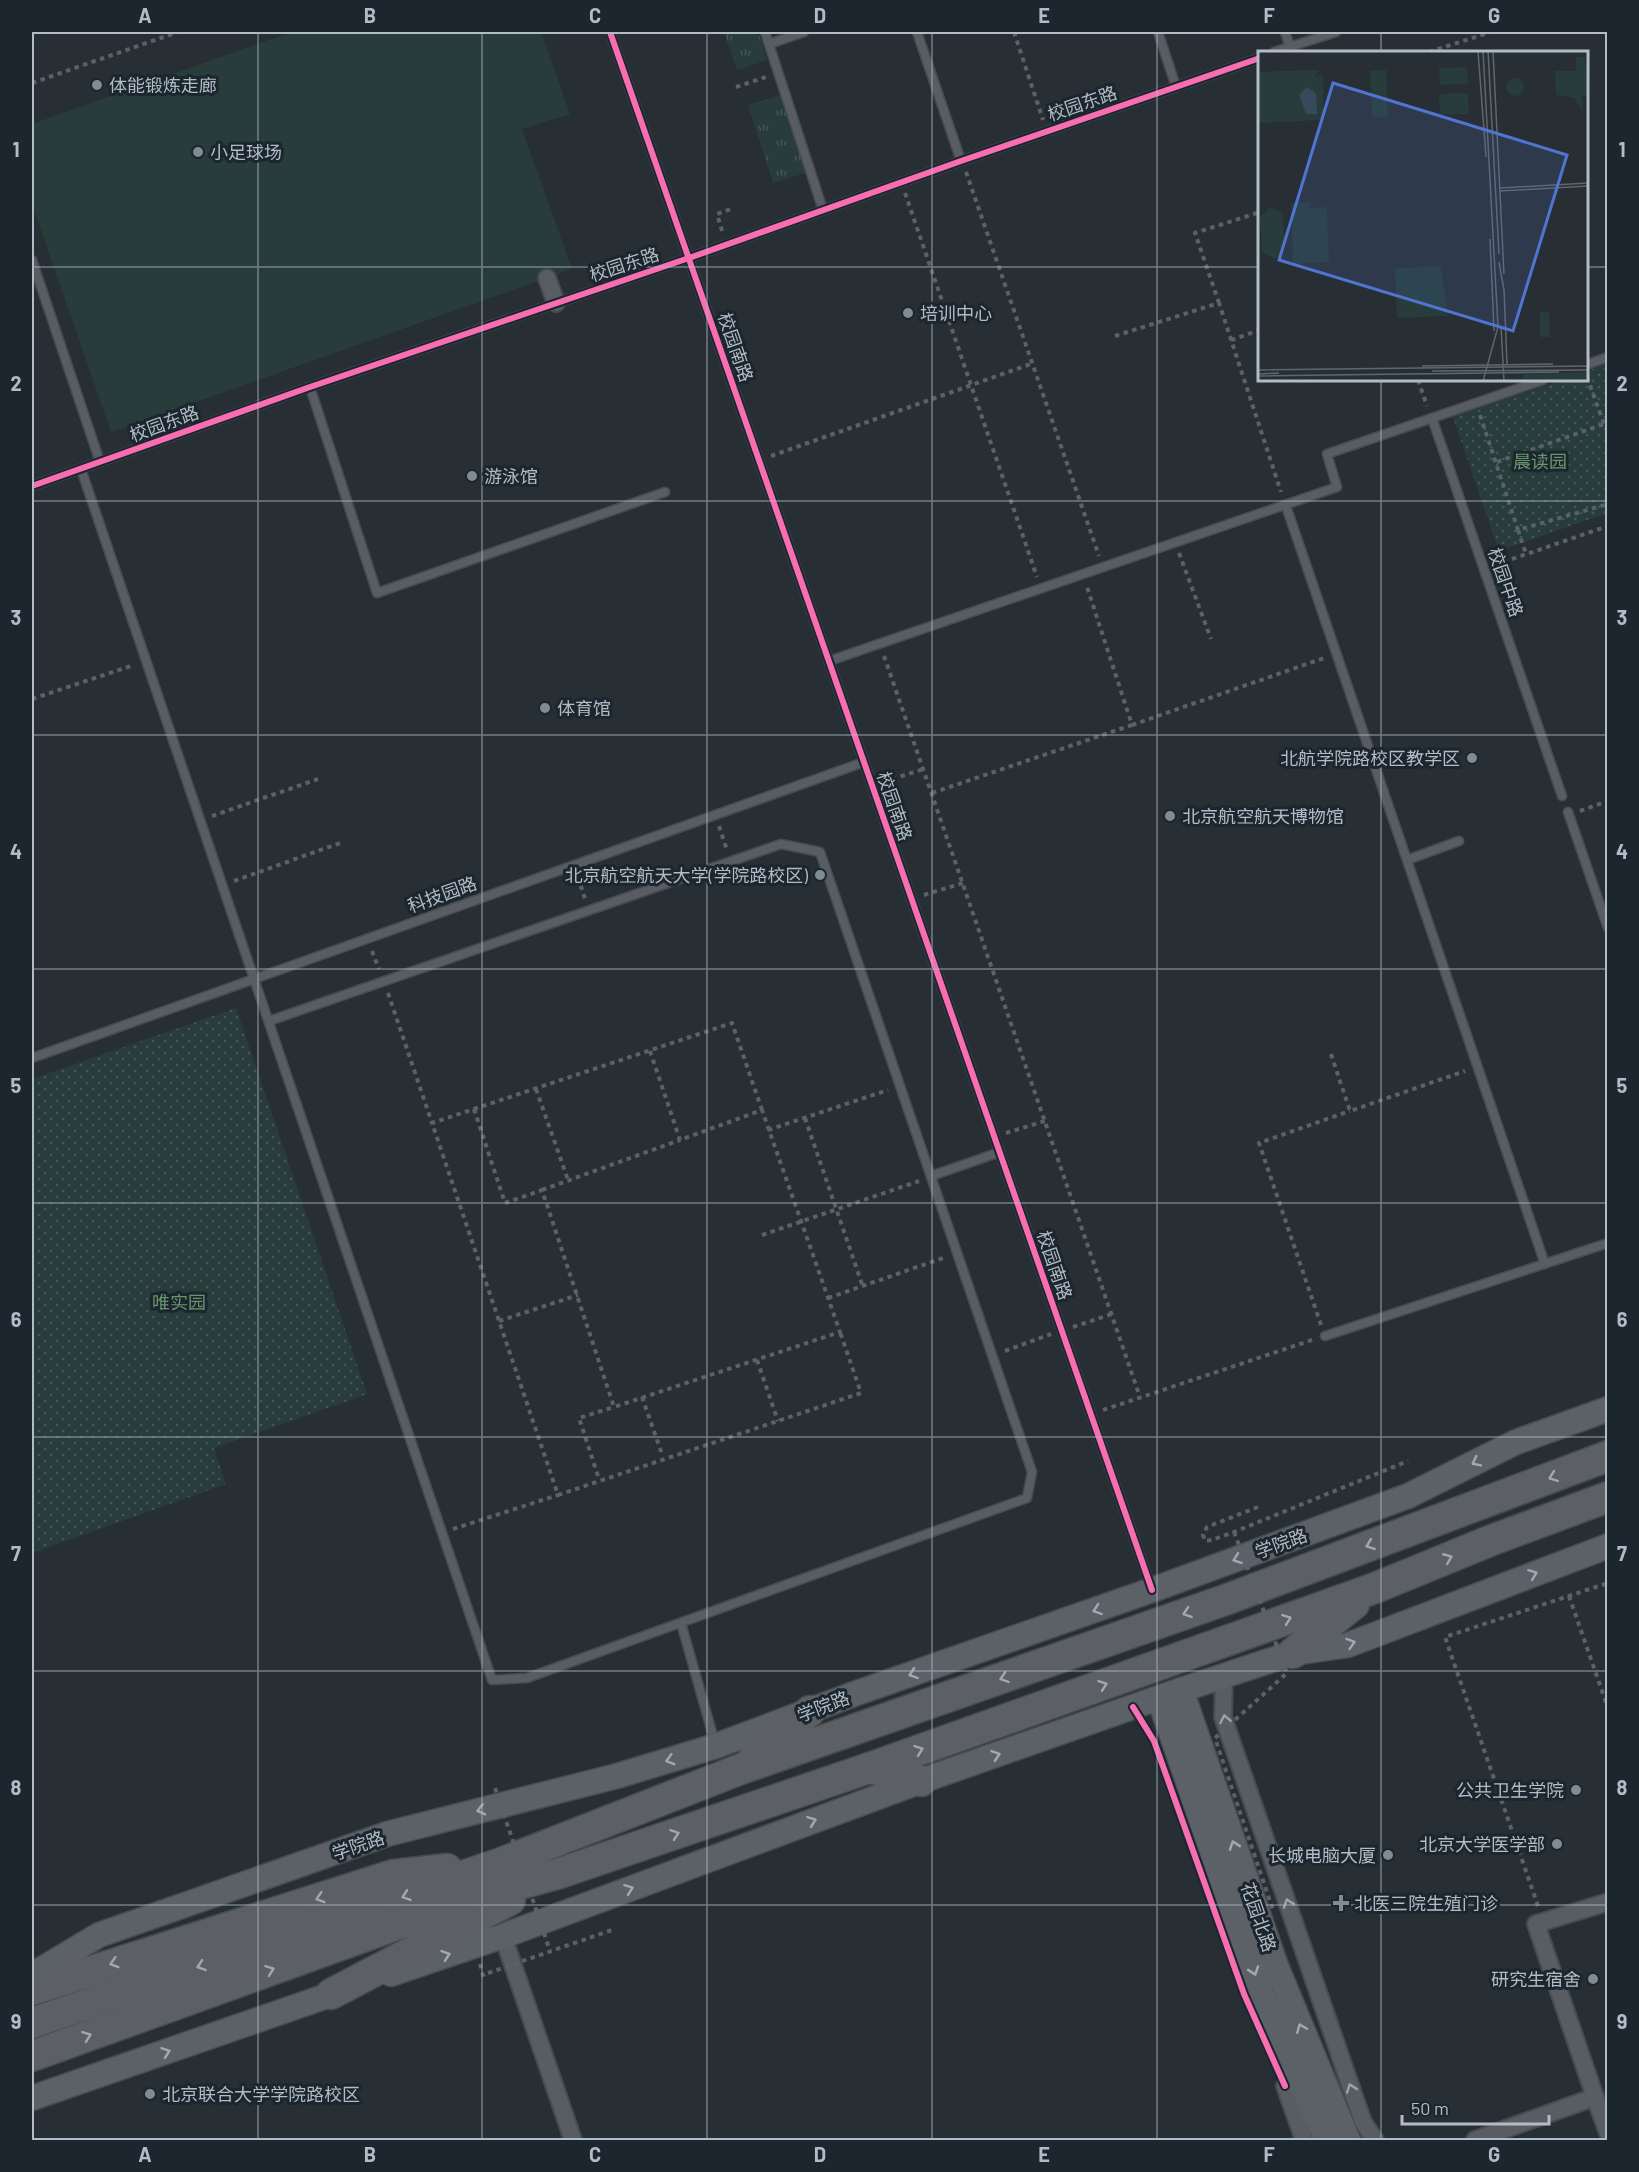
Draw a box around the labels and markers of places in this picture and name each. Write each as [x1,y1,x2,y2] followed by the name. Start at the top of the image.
[109,74,217,96] place label: 体能锻炼走廊
[90,78,104,92] marker: 体能锻炼走廊
[210,141,282,163] place label: 小足球场
[191,145,205,159] marker: 小足球场
[920,302,992,324] place label: 培训中心
[901,306,915,320] marker: 培训中心
[484,465,538,487] place label: 游泳馆
[465,469,479,483] marker: 游泳馆
[557,697,611,719] place label: 体育馆
[538,701,552,715] marker: 体育馆
[1280,747,1460,769] place label: 北航学院路校区教学区
[1465,751,1479,765] marker: 北航学院路校区教学区
[1182,805,1344,827] place label: 北京航空航天博物馆
[1163,809,1177,823] marker: 北京航空航天博物馆
[565,864,808,886] place label: 北京航空航天大学(学院路校区)
[813,868,827,882] marker: 北京航空航天大学(学院路校区)
[1456,1779,1564,1801] place label: 公共卫生学院
[1569,1783,1583,1797] marker: 公共卫生学院
[1419,1833,1545,1855] place label: 北京大学医学部
[1550,1837,1564,1851] marker: 北京大学医学部
[1268,1844,1376,1866] place label: 长城电脑大厦
[1381,1848,1395,1862] marker: 长城电脑大厦
[1354,1892,1498,1914] place label: 北医三院生殖门诊
[1332,1894,1350,1912] marker: 北医三院生殖门诊
[1491,1968,1581,1990] place label: 研究生宿舍
[1586,1972,1600,1986] marker: 研究生宿舍
[162,2083,360,2105] place label: 北京联合大学学院路校区
[143,2087,157,2101] marker: 北京联合大学学院路校区

